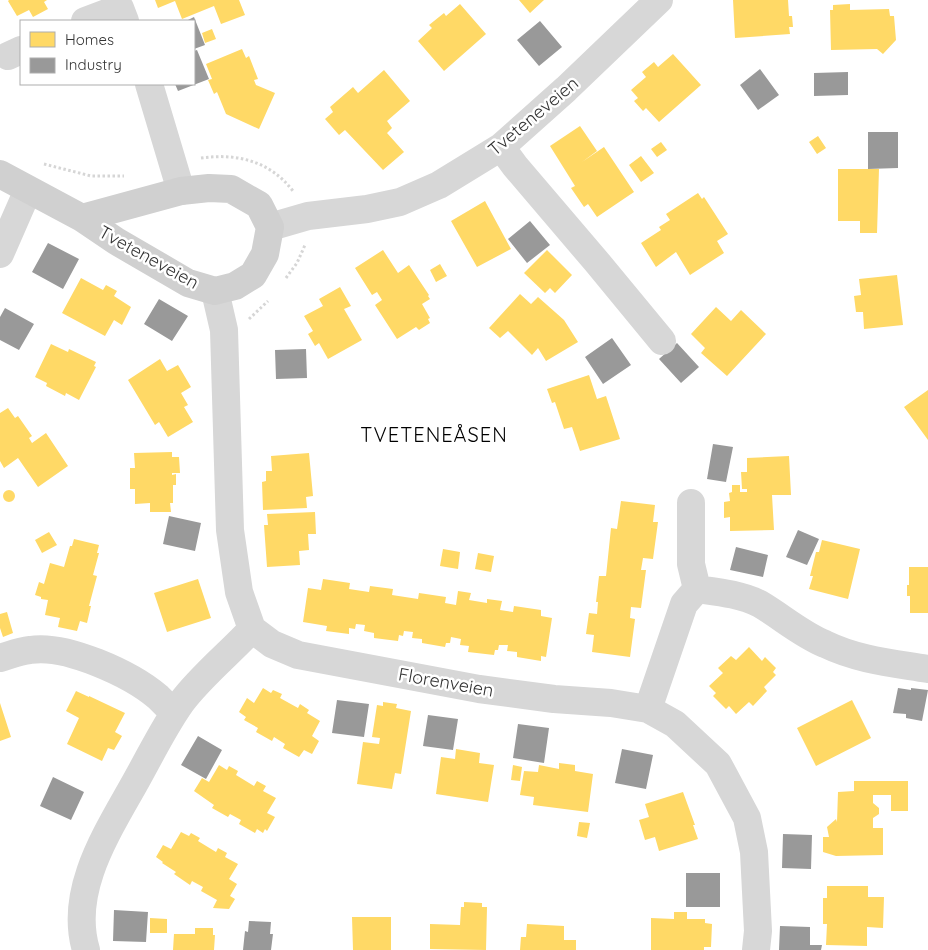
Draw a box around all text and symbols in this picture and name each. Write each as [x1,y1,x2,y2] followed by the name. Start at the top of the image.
[20,20,195,85] legend
[65,30,114,49] text: Homes
[65,55,122,74] text: Industry
[483,72,583,160] street label: Tveteneveien
[95,220,203,294] street label: Tveteneveien
[360,422,508,447] district label: TVETENEÅSEN
[397,662,495,702] street label: Florenveien

